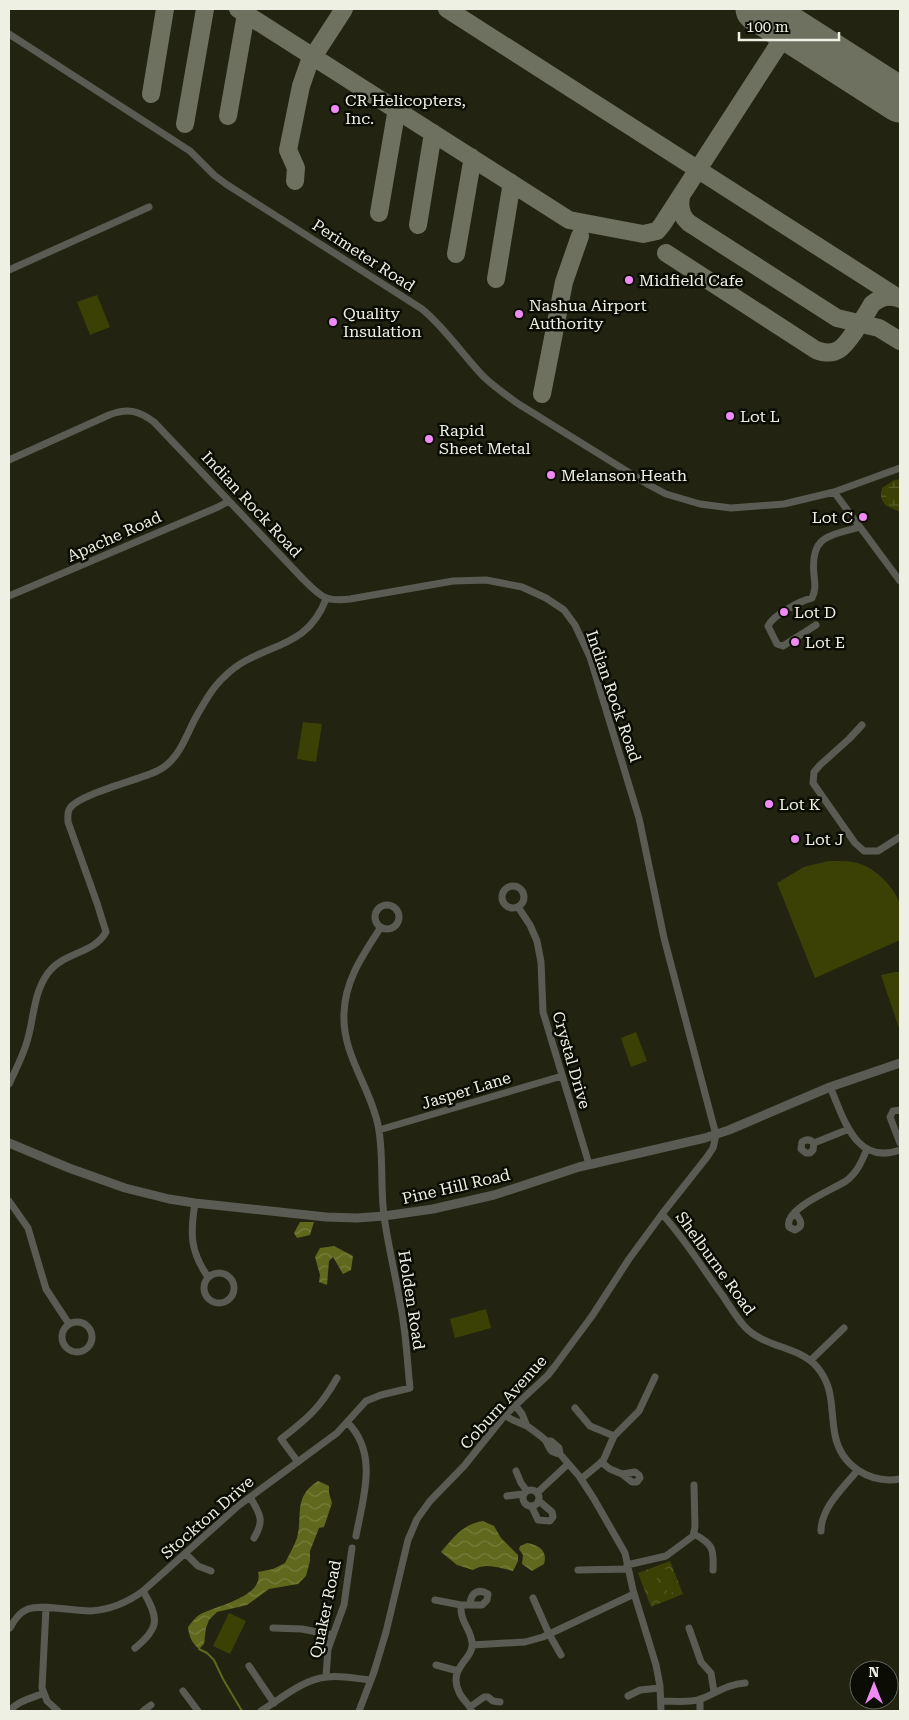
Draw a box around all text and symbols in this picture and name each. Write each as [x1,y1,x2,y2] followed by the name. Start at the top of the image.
[739,10,839,42] scale bar
[746,18,789,36] text: 100 m
[345,91,466,128] place label: CR Helicopters, Inc.
[329,103,341,115] marker: CR Helicopters, Inc.
[309,215,419,296] street label: Perimeter Road
[639,271,744,290] place label: Midfield Cafe
[623,274,635,286] marker: Midfield Cafe
[529,296,647,333] place label: Nashua Airport Authority
[343,304,422,341] place label: Quality Insulation
[513,308,525,320] marker: Nashua Airport Authority
[327,316,339,328] marker: Quality Insulation
[740,407,780,426] place label: Lot L
[724,410,736,422] marker: Lot L
[439,421,530,458] place label: Rapid Sheet Metal
[423,433,435,445] marker: Rapid Sheet Metal
[198,447,306,561] street label: Indian Rock Road
[561,466,687,485] place label: Melanson Heath
[545,469,557,481] marker: Melanson Heath
[64,507,164,566] street label: Apache Road
[812,508,853,527] place label: Lot C
[857,511,869,523] marker: Lot C
[794,603,836,622] place label: Lot D
[778,606,790,618] marker: Lot D
[582,628,645,764] street label: Indian Rock Road
[805,633,845,652] place label: Lot E
[789,636,801,648] marker: Lot E
[779,795,821,814] place label: Lot K
[763,798,775,810] marker: Lot K
[805,830,844,849] place label: Lot J
[789,833,801,845] marker: Lot J
[549,1009,595,1111] street label: Crystal Drive
[419,1068,513,1113] street label: Jasper Lane
[400,1165,512,1208] street label: Pine Hill Road
[672,1208,759,1319] street label: Shelburne Road
[394,1249,429,1351] street label: Holden Road
[456,1351,551,1453] street label: Coburn Avenue
[157,1472,258,1563] street label: Stockton Drive
[306,1558,345,1660] street label: Quaker Road
[849,1660,899,1710] north arrow
[869,1664,880,1680] text: N

